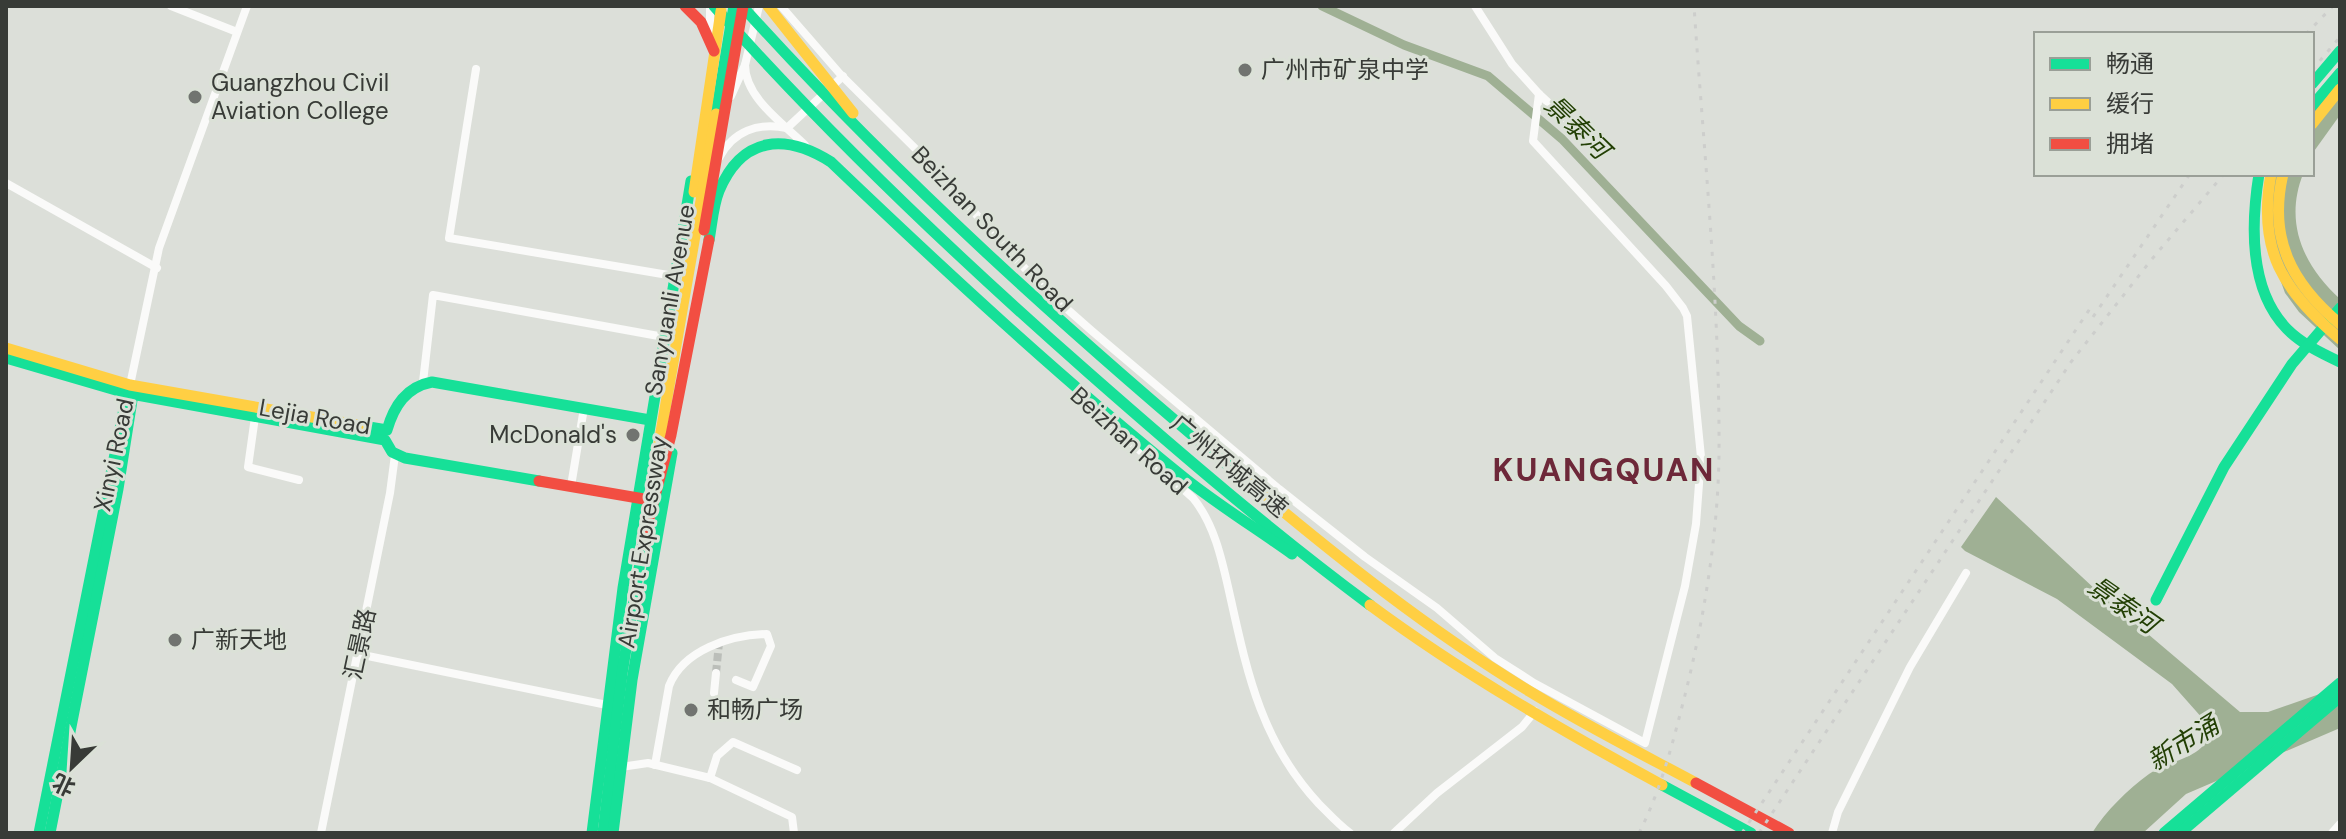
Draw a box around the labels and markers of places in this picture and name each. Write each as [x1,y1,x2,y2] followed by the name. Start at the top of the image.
[1261,54,1429,85] place label: 广州市矿泉中学
[1236,61,1254,79] marker: 广州市矿泉中学
[211,67,389,126] place label: Guangzhou Civil Aviation College
[186,88,204,106] marker: Guangzhou Civil Aviation College
[489,419,617,450] place label: McDonald's
[624,426,642,444] marker: McDonald's
[191,624,287,655] place label: 广新天地
[166,631,184,649] marker: 广新天地
[707,694,803,725] place label: 和畅广场
[682,701,700,719] marker: 和畅广场

